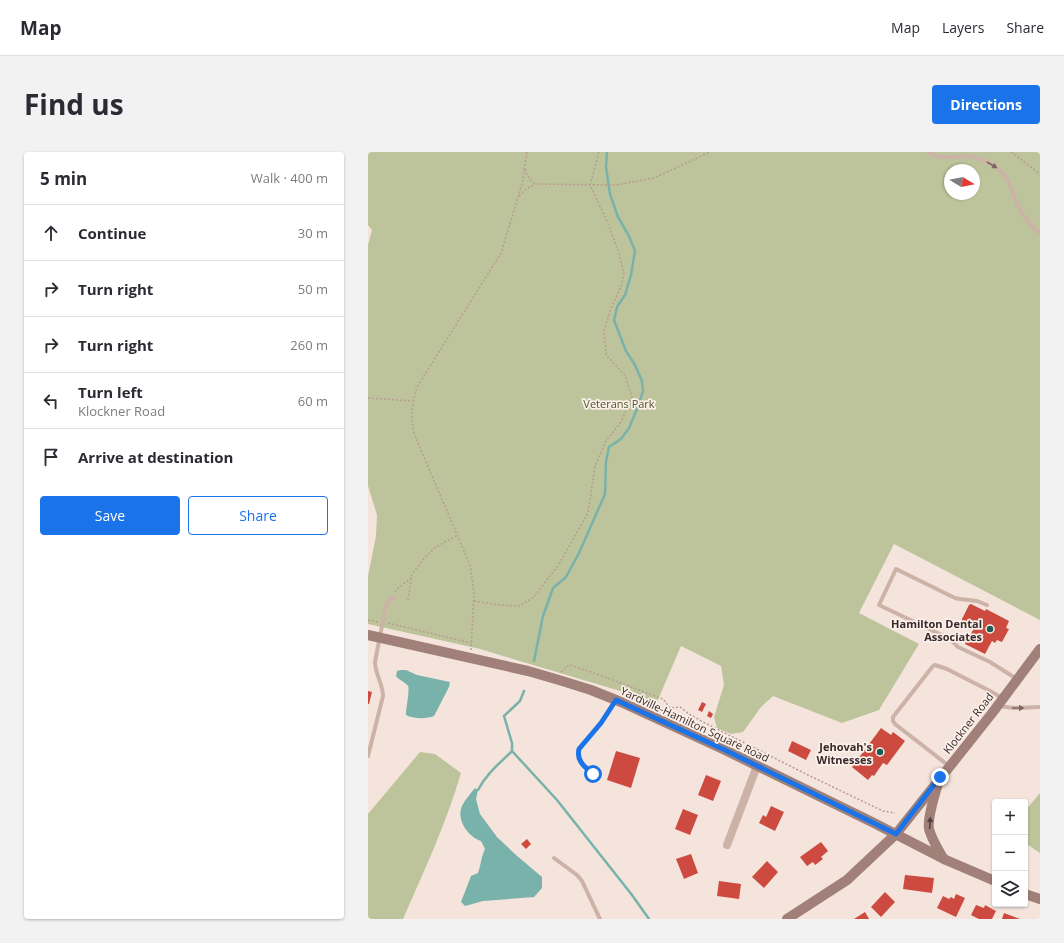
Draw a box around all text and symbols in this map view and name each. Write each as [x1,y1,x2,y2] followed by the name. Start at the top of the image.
[20,15,61,41] text: Map
[891,18,920,37] text: Map
[942,18,984,37] text: Layers
[1006,18,1044,37] text: Share
[24,85,124,123] text: Find us
[932,85,1040,124] button: Directions
[986,161,998,168] one-way arrow
[944,164,980,200] north arrow
[40,167,87,190] text: 5 min
[251,169,328,187] text: Walk · 400 m
[40,222,62,244] icon: ahead
[78,223,146,243] text: Continue
[298,224,328,242] text: 30 m
[40,278,62,300] icon: right
[78,279,153,299] text: Turn right
[298,280,328,298] text: 50 m
[40,334,62,356] icon: right
[78,335,153,355] text: Turn right
[290,336,328,354] text: 260 m
[78,382,143,402] text: Turn left
[40,390,62,412] icon: left
[298,392,328,410] text: 60 m
[583,396,655,411] park label: Veterans Park
[78,402,165,420] text: Klockner Road
[40,446,62,468] icon: arrive
[78,447,233,467] text: Arrive at destination
[40,496,180,535] button: Save
[188,496,328,535] button: Share
[891,616,983,644] place label: Hamilton Dental Associates
[985,624,995,634] marker: Hamilton Dental Associates
[618,683,772,765] street label: Yardville-Hamilton Square Road
[939,689,997,757] street label: Klockner Road
[1012,705,1025,711] one-way arrow
[817,739,873,767] place label: Jehovah's Witnesses
[875,747,885,757] marker: Jehovah's Witnesses
[584,765,602,783] route start
[931,768,949,786] route end
[992,799,1028,907] map controls
[992,799,1028,835] button: +
[926,816,933,829] one-way arrow
[992,835,1028,871] button: −
[992,871,1028,907] button: layers

